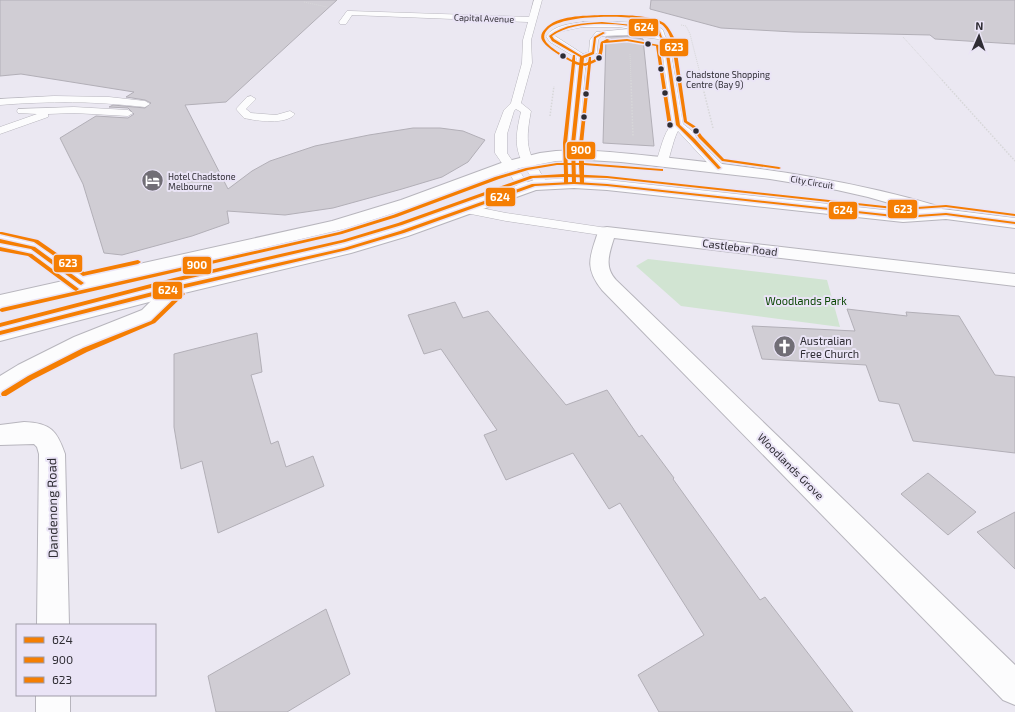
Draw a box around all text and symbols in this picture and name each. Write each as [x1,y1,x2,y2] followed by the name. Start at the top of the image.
[454,11,514,25] street label: Capital Avenue
[959,16,999,56] north arrow
[628,18,659,37] line badge: 624
[975,19,984,32] text: N
[634,20,654,33] text: 624
[659,38,689,57] line badge: 623
[643,39,653,49] unlabelled marker
[664,40,684,53] text: 623
[558,51,568,61] unlabelled marker
[594,53,604,63] unlabelled marker
[656,64,666,74] unlabelled marker
[686,69,770,90] place label: Chadstone Shopping Centre (Bay 9)
[674,74,684,84] marker: Chadstone Shopping Centre (Bay 9)
[660,88,670,98] unlabelled marker
[581,89,591,99] unlabelled marker
[579,112,589,122] unlabelled marker
[665,120,675,130] unlabelled marker
[691,126,701,136] unlabelled marker
[566,141,596,160] line badge: 900
[571,143,591,156] text: 900
[139,168,165,194] hotel icon: Hotel Chadstone Melbourne
[168,171,236,192] place label: Hotel Chadstone Melbourne
[790,173,835,191] street label: City Circuit
[485,187,516,207] line badge: 624
[490,190,510,203] text: 624
[887,199,918,219] line badge: 623
[828,201,858,220] line badge: 624
[893,202,913,215] text: 623
[833,203,853,216] text: 624
[702,236,778,258] street label: Castlebar Road
[53,254,83,273] line badge: 623
[58,256,78,269] text: 623
[182,256,212,275] line badge: 900
[187,258,207,271] text: 900
[152,281,183,300] line badge: 624
[158,283,178,296] text: 624
[765,294,847,307] park label: Woodlands Park
[771,333,797,359] church icon: Australian Free Church
[800,334,859,360] place label: Australian Free Church
[755,430,827,502] street label: Woodlands Grove
[43,458,61,558] street label: Dandenong Road
[16,624,156,696] legend
[52,632,73,646] text: 624
[52,652,73,666] text: 900
[52,672,72,686] text: 623

